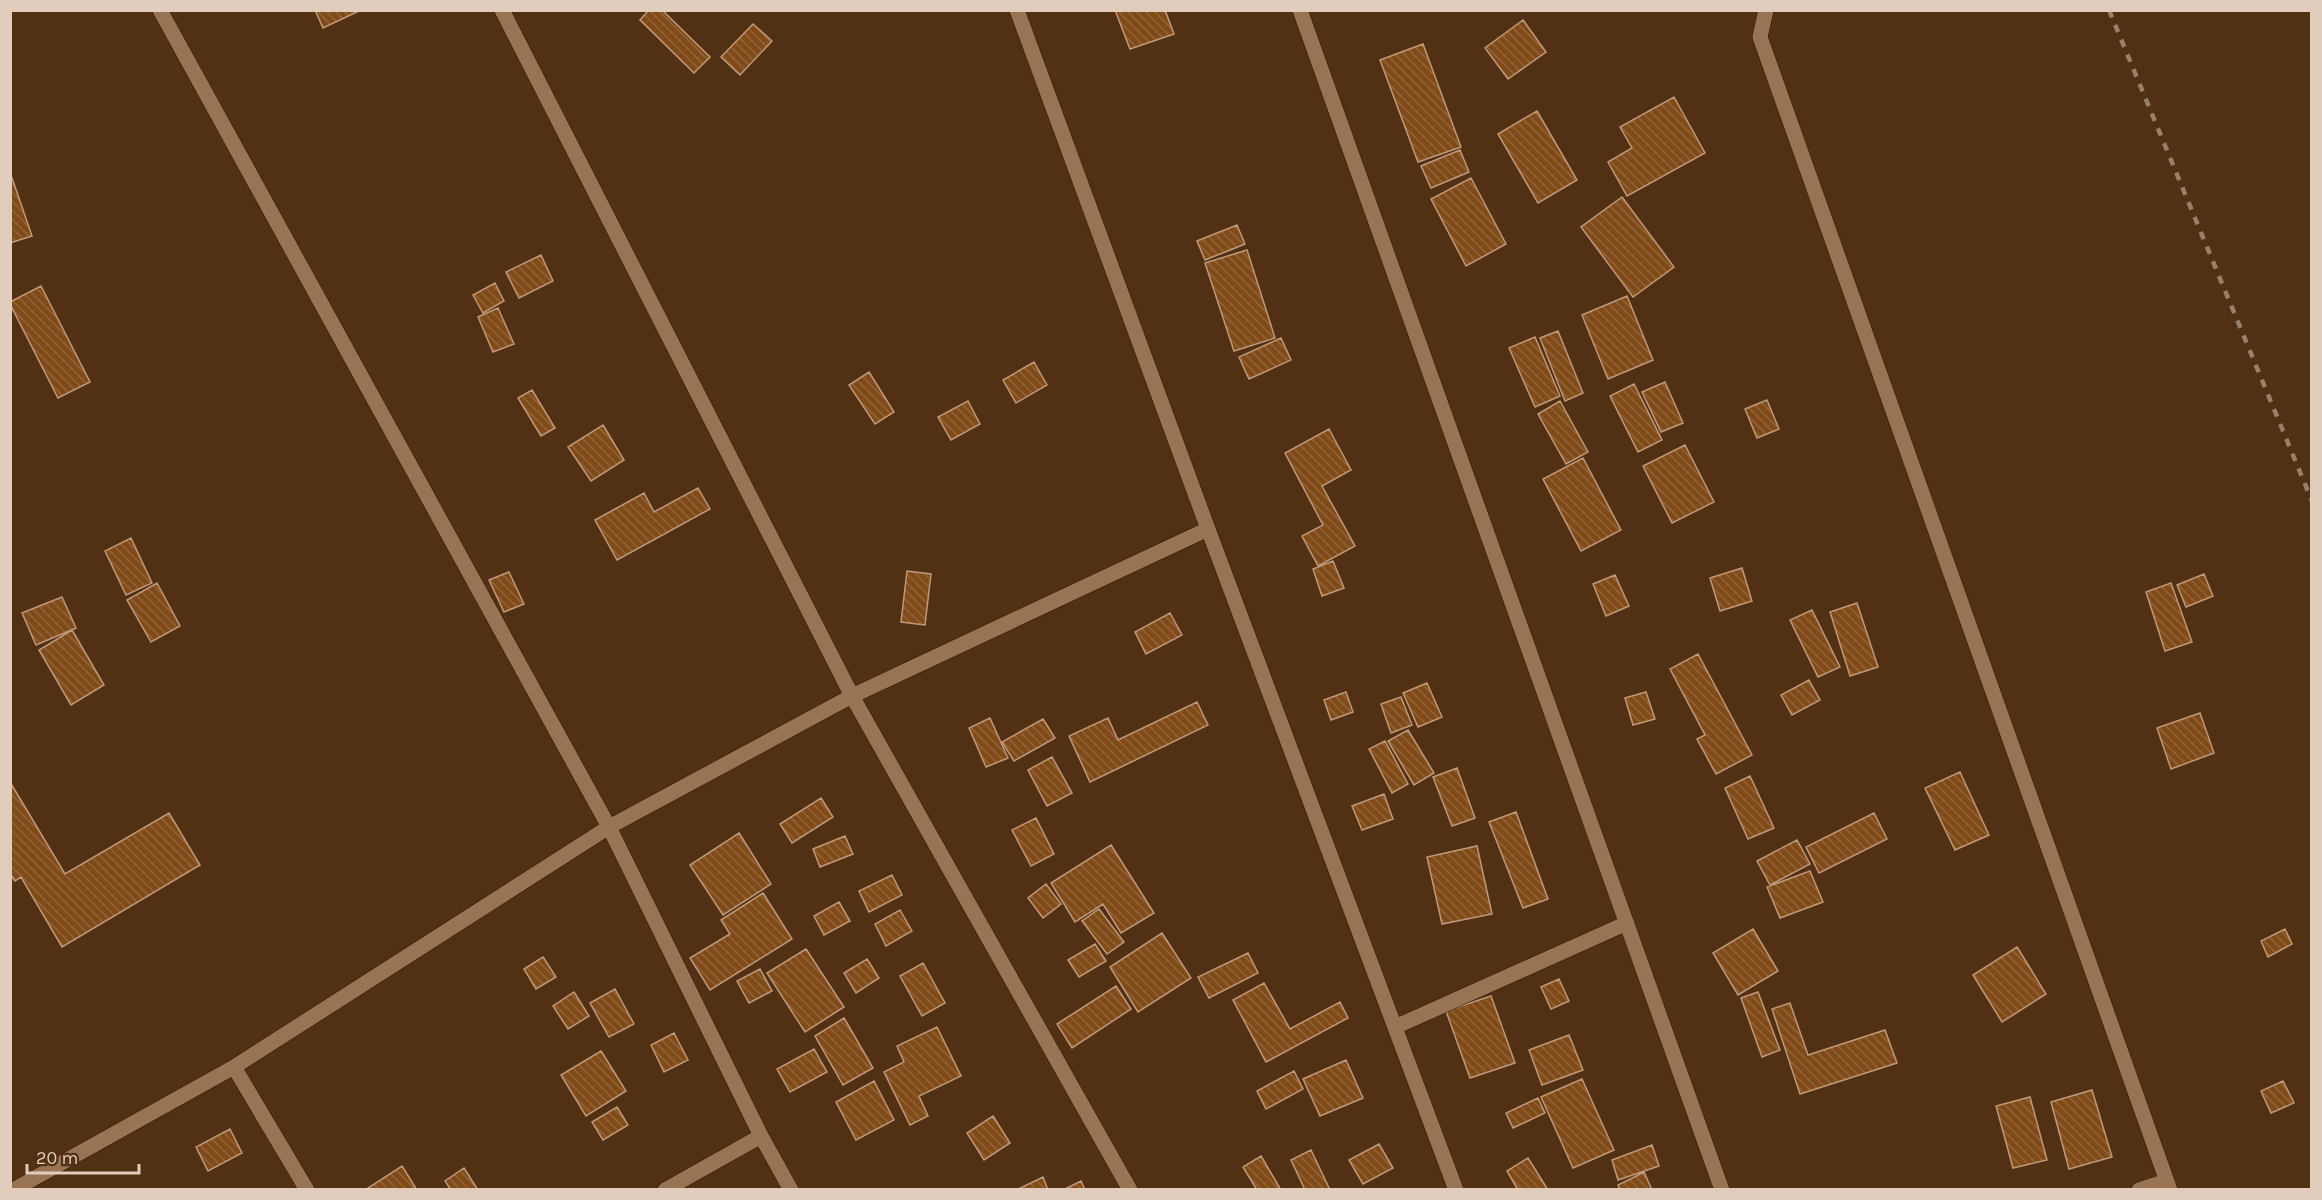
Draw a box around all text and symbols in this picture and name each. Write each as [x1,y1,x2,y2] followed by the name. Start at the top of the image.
[27,1137,140,1175] scale bar
[36,1147,78,1169] text: 20 m

